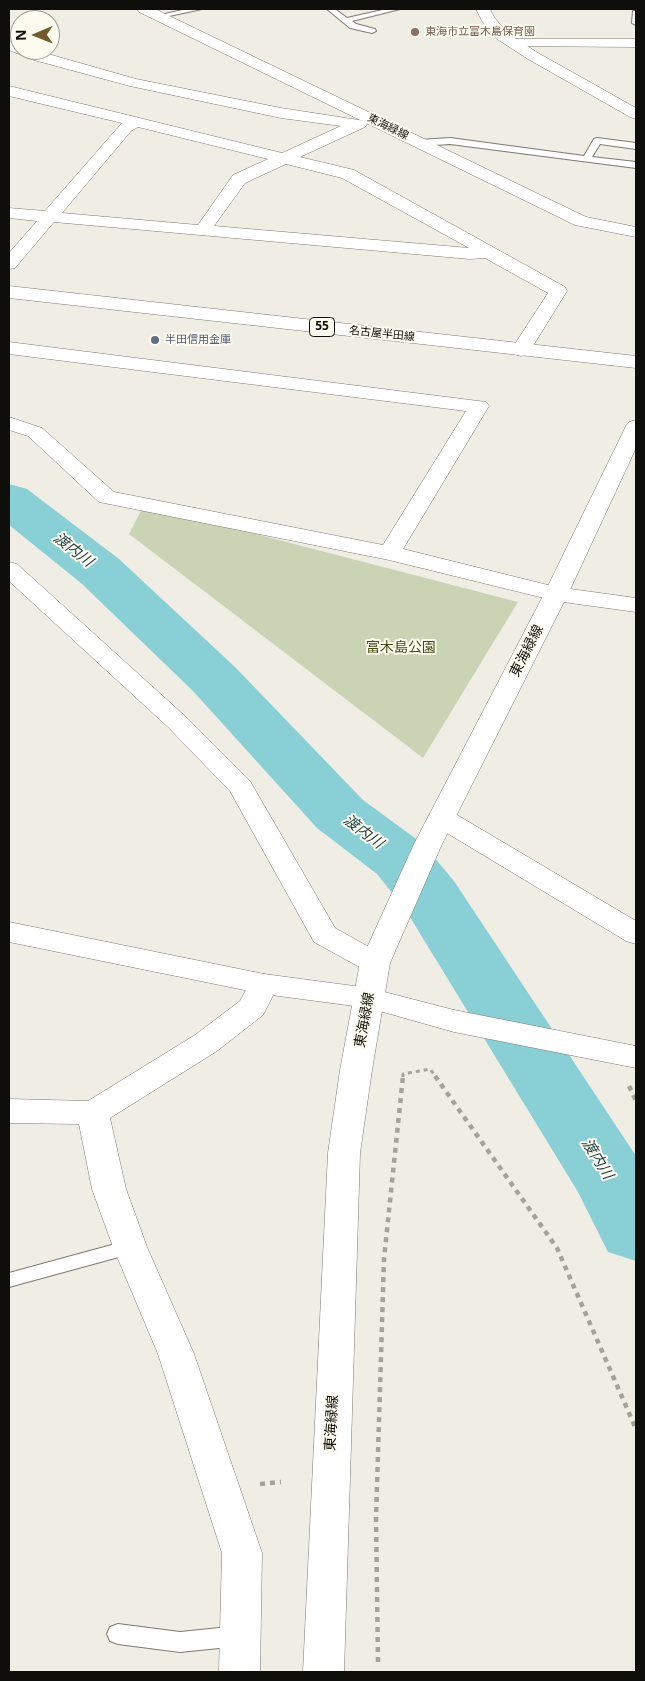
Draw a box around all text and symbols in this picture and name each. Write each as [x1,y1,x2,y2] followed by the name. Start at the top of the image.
[10,10,60,60] north arrow
[425,25,535,39] place label: 東海市立富木島保育園
[409,26,421,38] marker: 東海市立富木島保育園
[11,29,30,41] text: N
[365,111,411,143] street label: 東海緑線
[310,318,334,337] road number: 55
[348,324,416,344] street label: 名古屋半田線
[165,333,231,347] place label: 半田信用金庫
[149,334,161,346] marker: 半田信用金庫
[50,529,96,571] water label: 渡内川
[507,622,547,680] street label: 東海緑線
[366,640,436,656] park label: 富木島公園
[340,811,386,853] water label: 渡内川
[352,991,378,1049] street label: 東海緑線
[577,1135,617,1183] water label: 渡内川
[322,1395,342,1451] street label: 東海緑線

